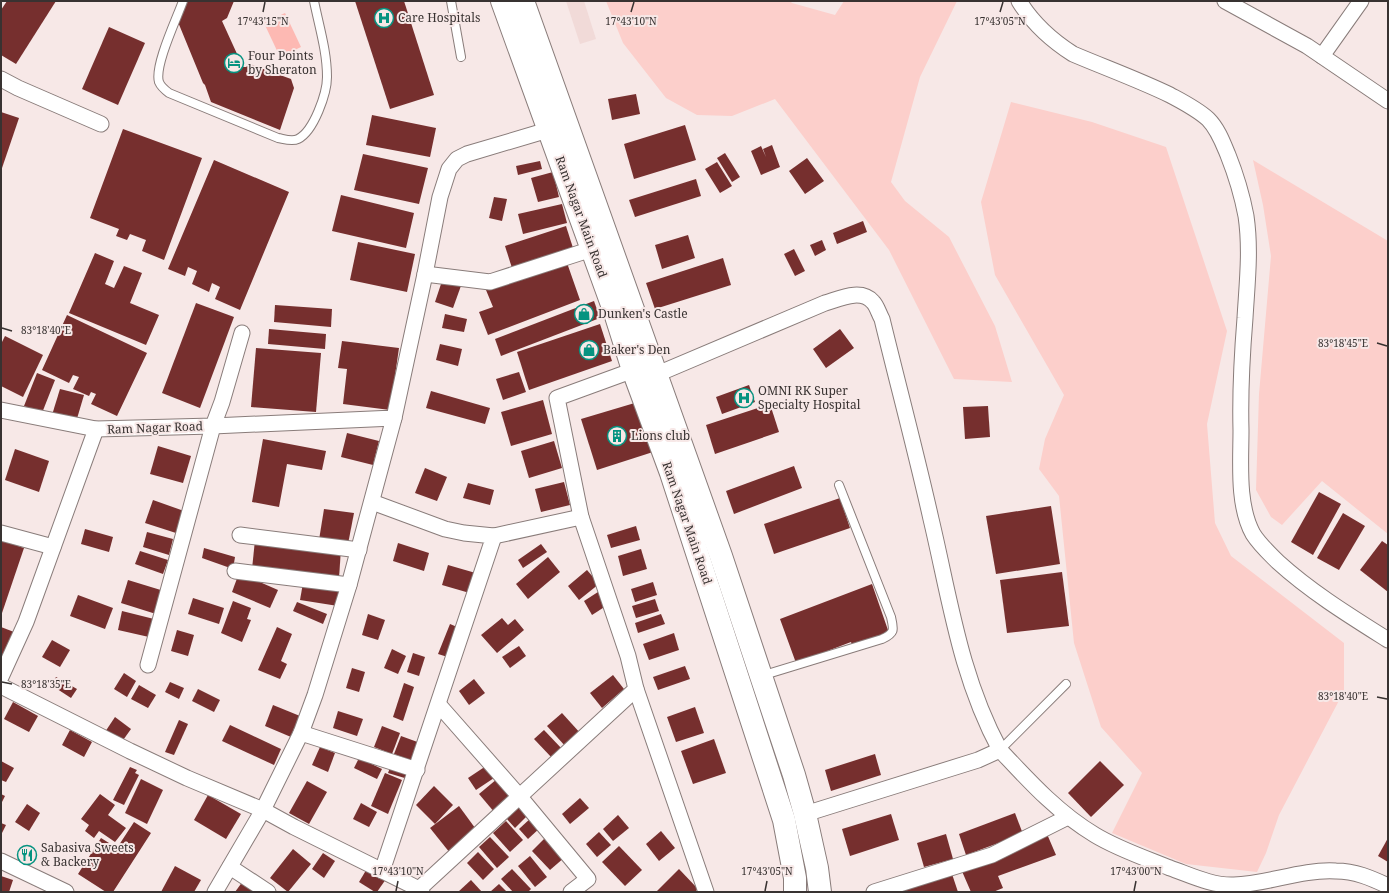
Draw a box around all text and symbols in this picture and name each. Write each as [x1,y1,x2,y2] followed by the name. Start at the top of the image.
[373,7,395,29] hospital icon: Care Hospitals
[398,9,481,26] place label: Care Hospitals
[237,14,289,28] text: 17°43'15"N
[605,14,657,28] text: 17°43'10"N
[974,14,1026,28] text: 17°43'05"N
[248,47,317,78] place label: Four Points by Sheraton
[223,52,245,74] hotel icon: Four Points by Sheraton
[551,153,612,281] street label: Ram Nagar Main Road
[573,303,595,325] shop icon: Dunken's Castle
[598,305,688,322] place label: Dunken's Castle
[21,323,71,337] text: 83°18'40"E
[1318,336,1368,350] text: 83°18'45"E
[578,339,600,361] shop icon: Baker's Den
[603,341,671,358] place label: Baker's Den
[758,382,861,413] place label: OMNI RK Super Specialty Hospital
[733,387,755,409] hospital icon: OMNI RK Super Specialty Hospital
[107,417,204,438] street label: Ram Nagar Road
[606,425,628,447] building icon: Lions club
[631,427,690,444] place label: Lions club
[658,459,717,587] street label: Ram Nagar Main Road
[21,677,71,691] text: 83°18'35"E
[1318,689,1368,703] text: 83°18'40"E
[41,839,134,870] place label: Sabasiva Sweets & Backery
[16,844,38,866] restaurant icon: Sabasiva Sweets & Backery
[372,864,424,878] text: 17°43'10"N
[741,864,793,878] text: 17°43'05"N
[1110,864,1162,878] text: 17°43'00"N

